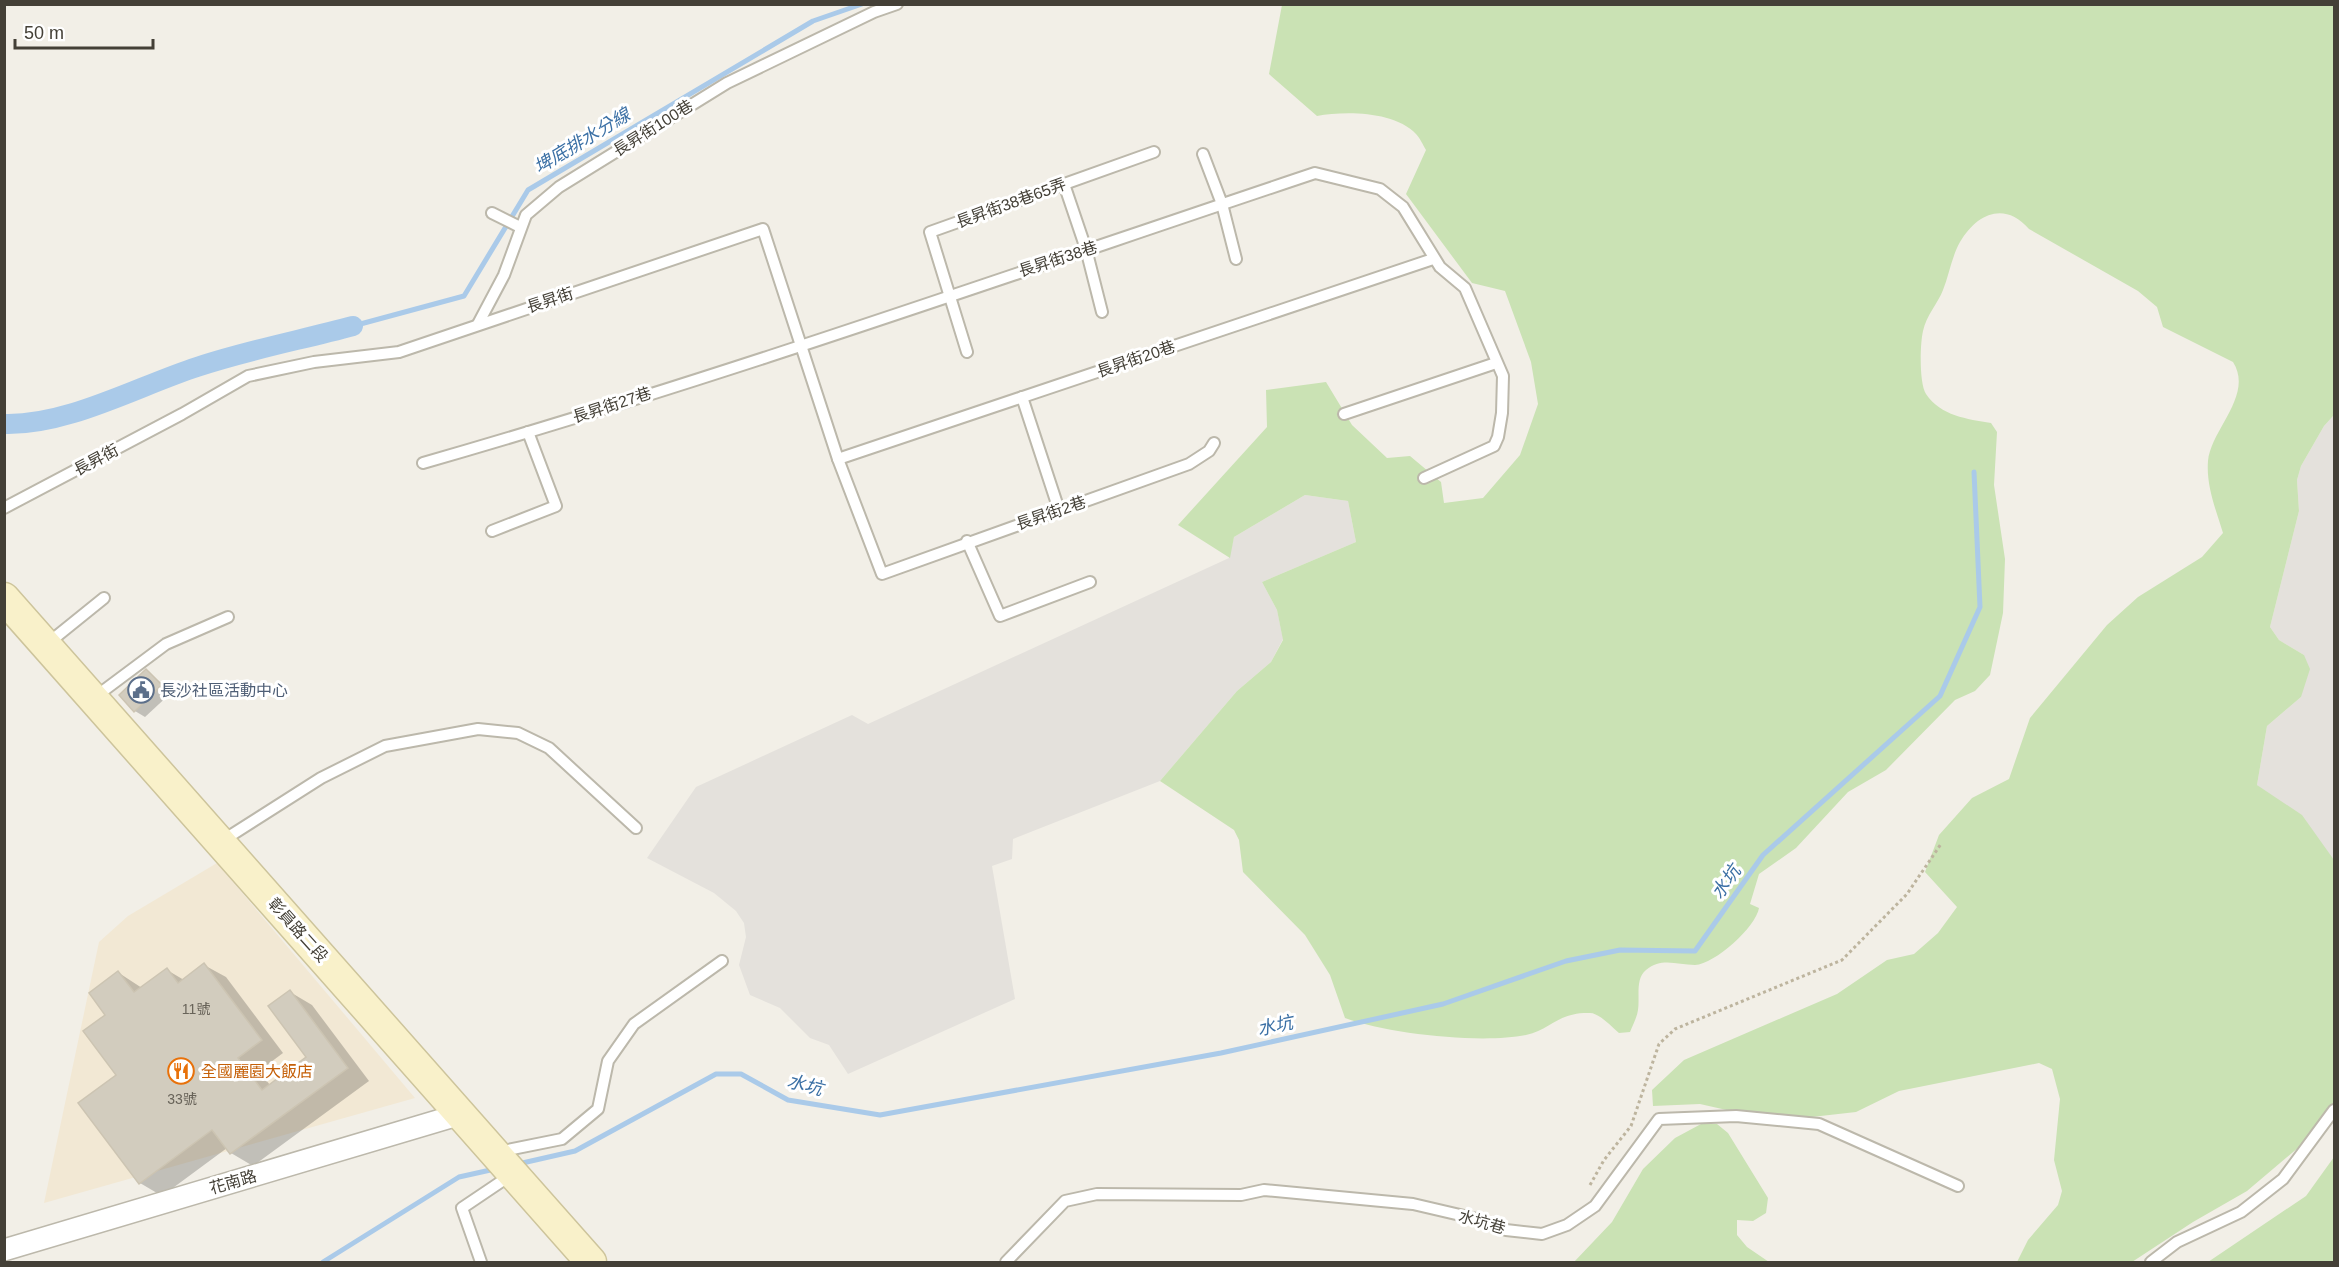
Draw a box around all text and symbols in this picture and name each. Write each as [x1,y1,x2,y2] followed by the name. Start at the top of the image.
[15,12,153,50] scale bar
[24,23,64,43] text: 50 m
[610,97,696,159] street label: 長昇街100巷
[531,104,635,177] water label: 埤底排水分線
[954,175,1068,231] street label: 長昇街38巷65弄
[1016,238,1100,280] street label: 長昇街38巷
[525,284,575,316] street label: 長昇街
[1095,338,1177,380] street label: 長昇街20巷
[570,384,654,426] street label: 長昇街27巷
[71,441,121,479] street label: 長昇街
[1014,493,1088,533] street label: 長昇街2巷
[126,675,156,705] public building icon: 長沙社區活動中心
[160,682,288,699] place label: 長沙社區活動中心
[1707,859,1746,902] water label: 水坑
[265,895,331,965] street label: 彰員路二段
[182,1001,210,1017] house number: 11號
[1255,1012,1298,1040] water label: 水坑
[166,1056,196,1086] restaurant icon: 全國麗園大飯店
[201,1062,313,1080] place label: 全國麗園大飯店
[785,1071,828,1100] water label: 水坑
[167,1091,197,1107] house number: 33號
[208,1167,258,1197] street label: 花南路
[1457,1207,1507,1237] street label: 水坑巷

